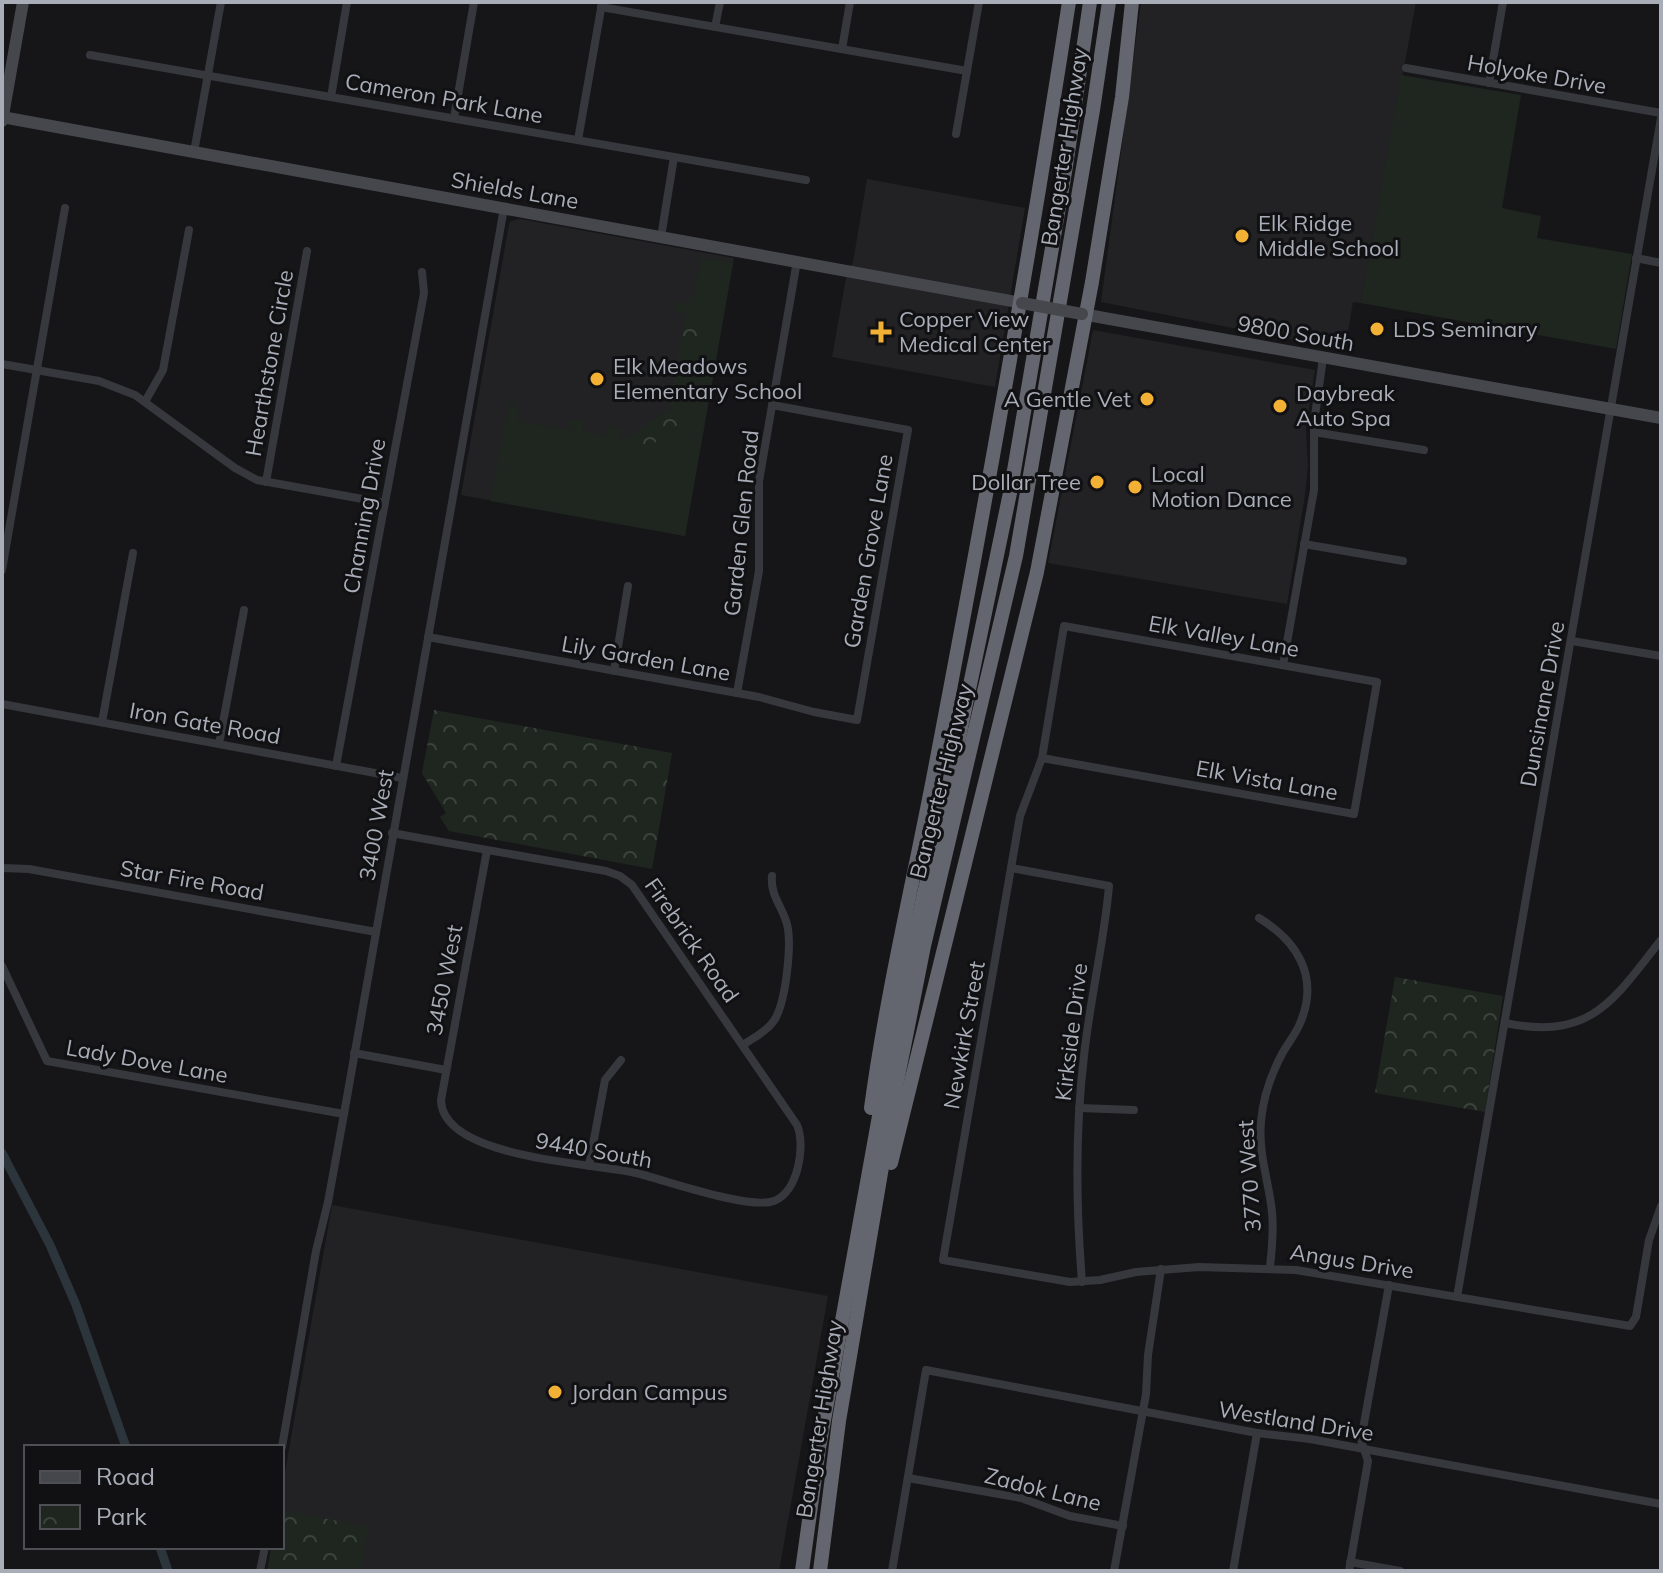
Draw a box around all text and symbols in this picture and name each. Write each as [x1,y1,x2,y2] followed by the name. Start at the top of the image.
[1035,46,1094,248] street label: Bangerter Highway
[1465,48,1609,100] street label: Holyoke Drive
[343,67,545,129] street label: Cameron Park Lane
[449,165,581,215] street label: Shields Lane
[1258,209,1399,262] place label: Elk Ridge Middle School
[1233,227,1251,245] marker: Elk Ridge Middle School
[239,268,299,458] street label: Hearthstone Circle
[899,305,1050,358] place label: Copper View Medical Center
[1235,309,1357,357] street label: 9800 South
[1393,315,1538,343] place label: LDS Seminary
[1368,320,1386,338] marker: LDS Seminary
[870,321,892,343] marker: Copper View Medical Center
[613,352,802,405] place label: Elk Meadows Elementary School
[588,370,606,388] marker: Elk Meadows Elementary School
[1296,379,1395,432] place label: Daybreak Auto Spa
[1004,385,1131,413] place label: A Gentle Vet
[1138,390,1156,408] marker: A Gentle Vet
[1271,397,1289,415] marker: Daybreak Auto Spa
[717,429,765,617] street label: Garden Glen Road
[337,436,391,596] street label: Channing Drive
[837,452,899,650] street label: Garden Grove Lane
[1151,460,1292,513] place label: Local Motion Dance
[971,468,1081,496] place label: Dollar Tree
[1088,473,1106,491] marker: Dollar Tree
[1126,478,1144,496] marker: Local Motion Dance
[1147,609,1301,663] street label: Elk Valley Lane
[1514,619,1570,789] street label: Dunsinane Drive
[559,629,733,687] street label: Lily Garden Lane
[903,680,979,881] street label: Bangerter Highway
[127,696,283,750] street label: Iron Gate Road
[1194,754,1340,806] street label: Elk Vista Lane
[352,767,400,883] street label: 3400 West
[118,854,266,906] street label: Star Fire Road
[639,872,745,1008] street label: Firebrick Road
[420,922,469,1038] street label: 3450 West
[937,958,991,1111] street label: Newkirk Street
[1049,962,1093,1102] street label: Kirkside Drive
[64,1033,230,1089] street label: Lady Dove Lane
[1231,1119,1267,1233] street label: 3770 West
[533,1126,655,1174] street label: 9440 South
[1288,1237,1416,1285] street label: Angus Drive
[790,1318,849,1520] street label: Bangerter Highway
[571,1378,728,1406] place label: Jordan Campus
[546,1383,564,1401] marker: Jordan Campus
[1216,1395,1376,1447] street label: Westland Drive
[24,1445,284,1549] legend
[96,1461,155,1491] text: Road
[982,1461,1104,1517] street label: Zadok Lane
[96,1501,147,1531] text: Park

